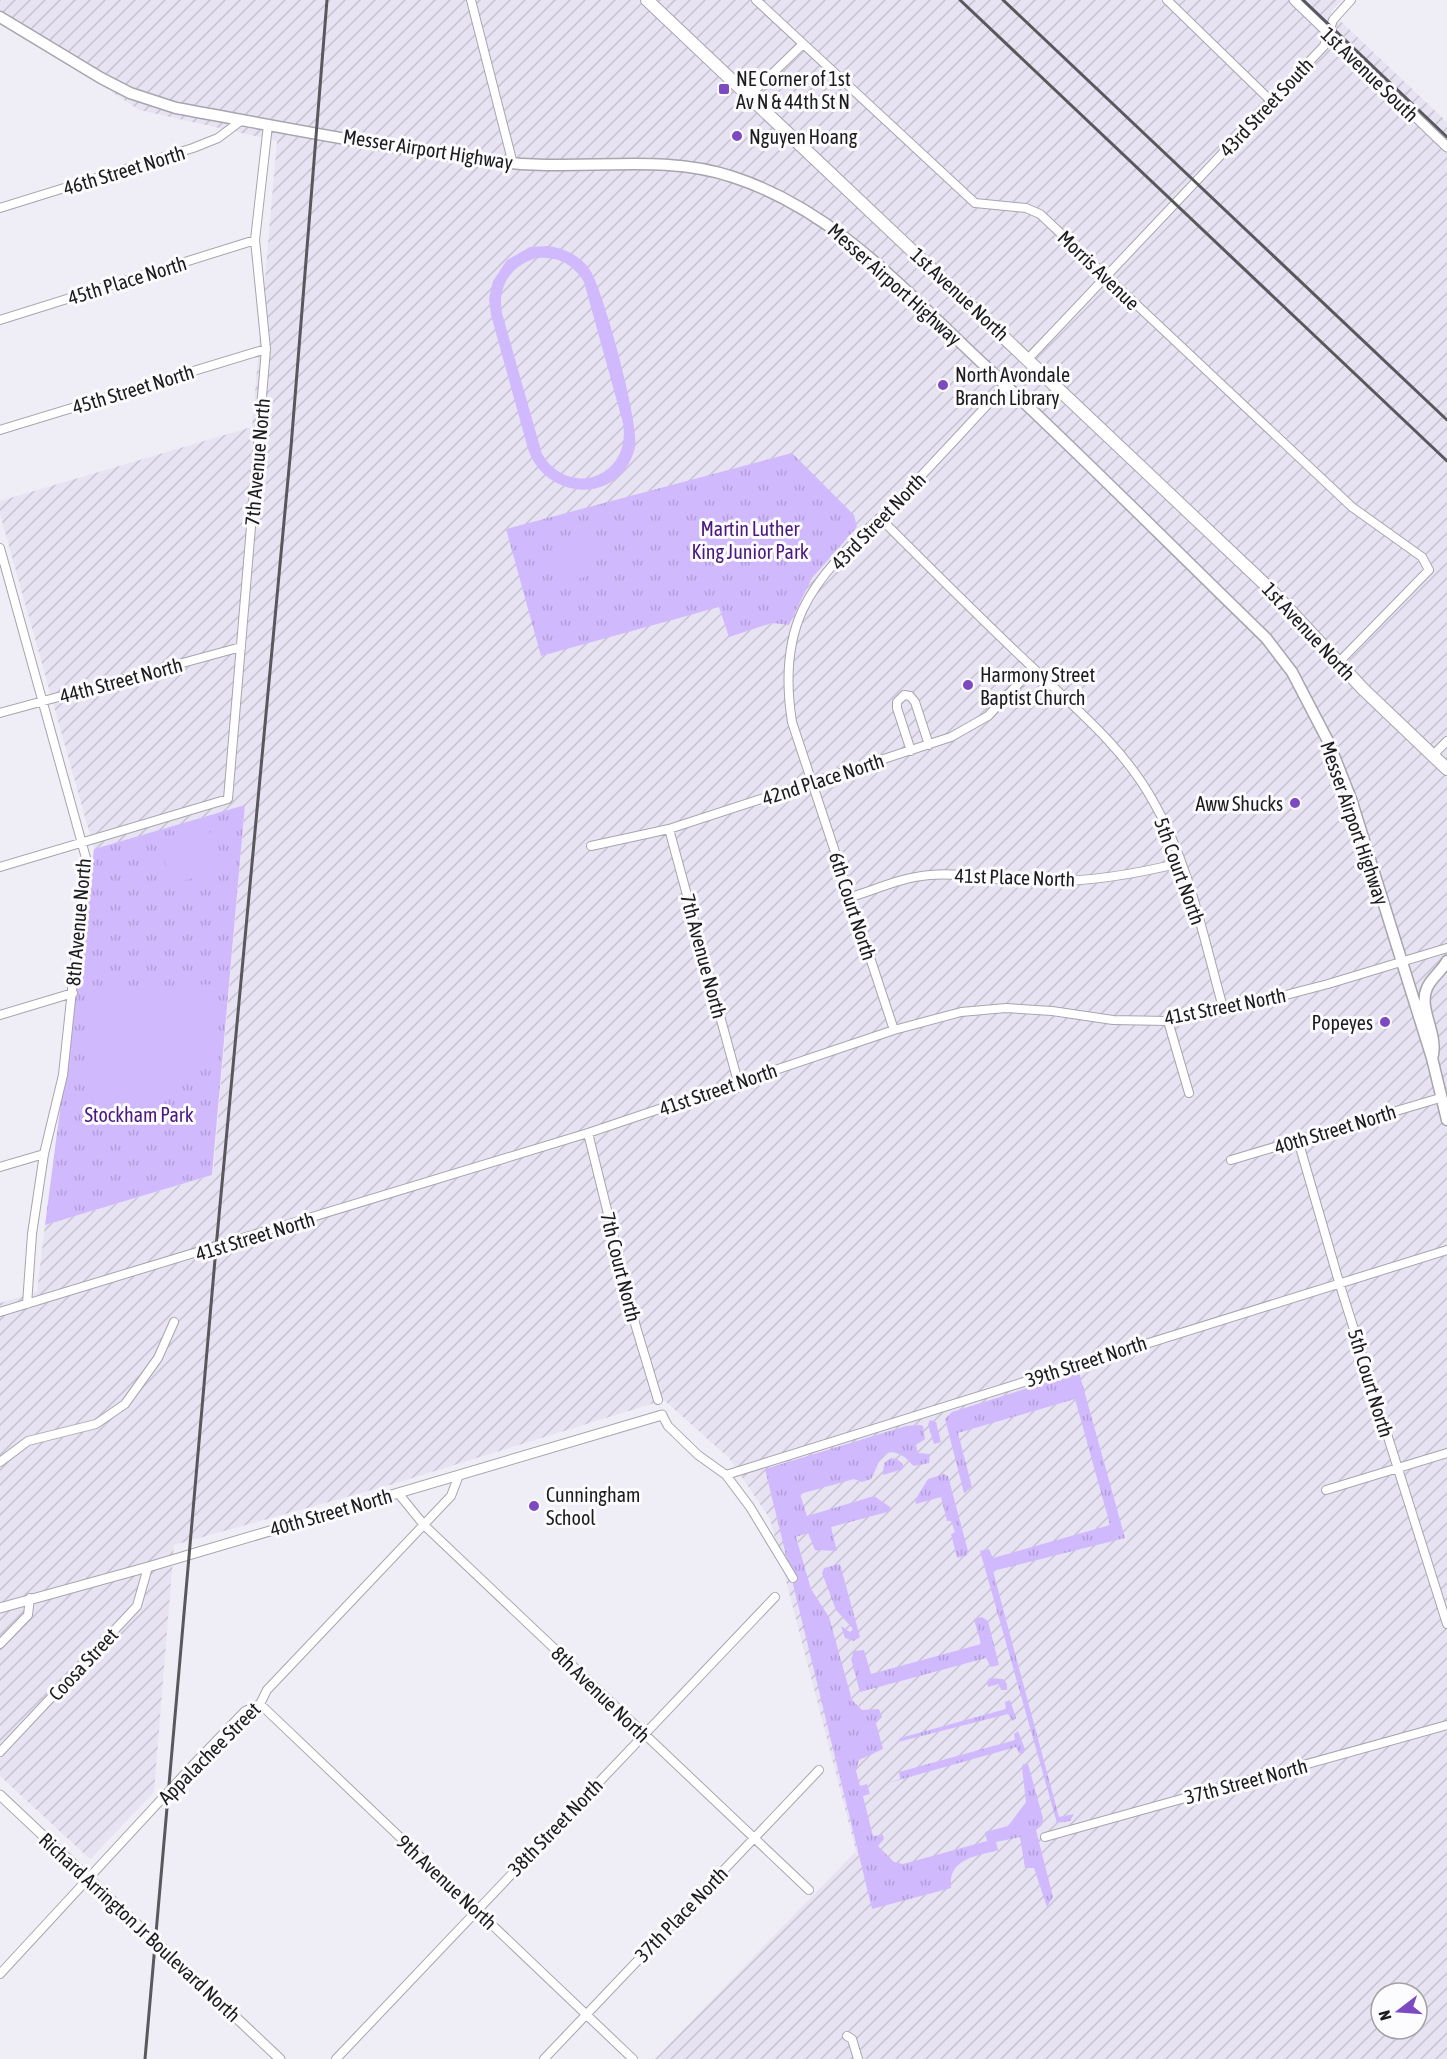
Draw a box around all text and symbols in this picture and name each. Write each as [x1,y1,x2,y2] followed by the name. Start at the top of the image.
[1317,22,1423,126] street label: 1st Avenue South
[1214,53,1318,161] street label: 43rd Street South
[736,67,851,113] place label: NE Corner of 1st Av N & 44th St N
[717,82,731,96] marker: NE Corner of 1st Av N & 44th St N
[342,124,514,174] street label: Messer Airport Highway
[749,125,858,148] place label: Nguyen Hoang
[730,129,744,143] marker: Nguyen Hoang
[60,141,188,199] street label: 46th Street North
[824,218,966,350] street label: Messer Airport Highway
[1053,225,1145,315] street label: Morris Avenue
[906,243,1014,345] street label: 1st Avenue North
[65,251,189,309] street label: 45th Place North
[69,360,197,418] street label: 45th Street North
[955,363,1070,409] place label: North Avondale Branch Library
[936,378,950,392] marker: North Avondale Branch Library
[240,397,274,527] street label: 7th Avenue North
[826,468,930,574] street label: 43rd Street North
[691,517,809,563] park label: Martin Luther King Junior Park
[1258,577,1360,685] street label: 1st Avenue North
[57,653,185,707] street label: 44th Street North
[980,663,1095,709] place label: Harmony Street Baptist Church
[961,678,975,692] marker: Harmony Street Baptist Church
[1316,738,1394,908] street label: Messer Airport Highway
[759,748,887,810] street label: 42nd Place North
[1196,792,1283,815] place label: Aww Shucks
[1288,796,1302,810] marker: Aww Shucks
[1150,814,1210,928] street label: 5th Court North
[825,849,881,963] street label: 6th Court North
[61,857,95,987] street label: 8th Avenue North
[954,863,1076,891] street label: 41st Place North
[676,891,732,1021] street label: 7th Avenue North
[1162,983,1288,1029] street label: 41st Street North
[1311,1011,1373,1034] place label: Popeyes
[1378,1015,1392,1029] marker: Popeyes
[656,1058,780,1120] street label: 41st Street North
[1271,1100,1399,1158] street label: 40th Street North
[84,1103,194,1126] park label: Stockham Park
[193,1207,317,1265] street label: 41st Street North
[596,1210,646,1324] street label: 7th Court North
[1344,1326,1398,1440] street label: 5th Court North
[1023,1331,1149,1391] street label: 39th Street North
[546,1483,640,1529] place label: Cunningham School
[267,1484,395,1540] street label: 40th Street North
[527,1499,541,1513] marker: Cunningham School
[44,1623,123,1705] street label: Coosa Street
[547,1641,655,1747] street label: 8th Avenue North
[153,1697,265,1809] street label: Appalachee Street
[1182,1754,1310,1808] street label: 37th Street North
[503,1774,607,1880] street label: 38th Street North
[35,1828,245,2026] street label: Richard Arrington Jr Boulevard North
[392,1830,502,1934] street label: 9th Avenue North
[630,1862,732,1966] street label: 37th Place North
[1369,1981,1429,2041] north arrow
[1375,2008,1395,2023] text: N

